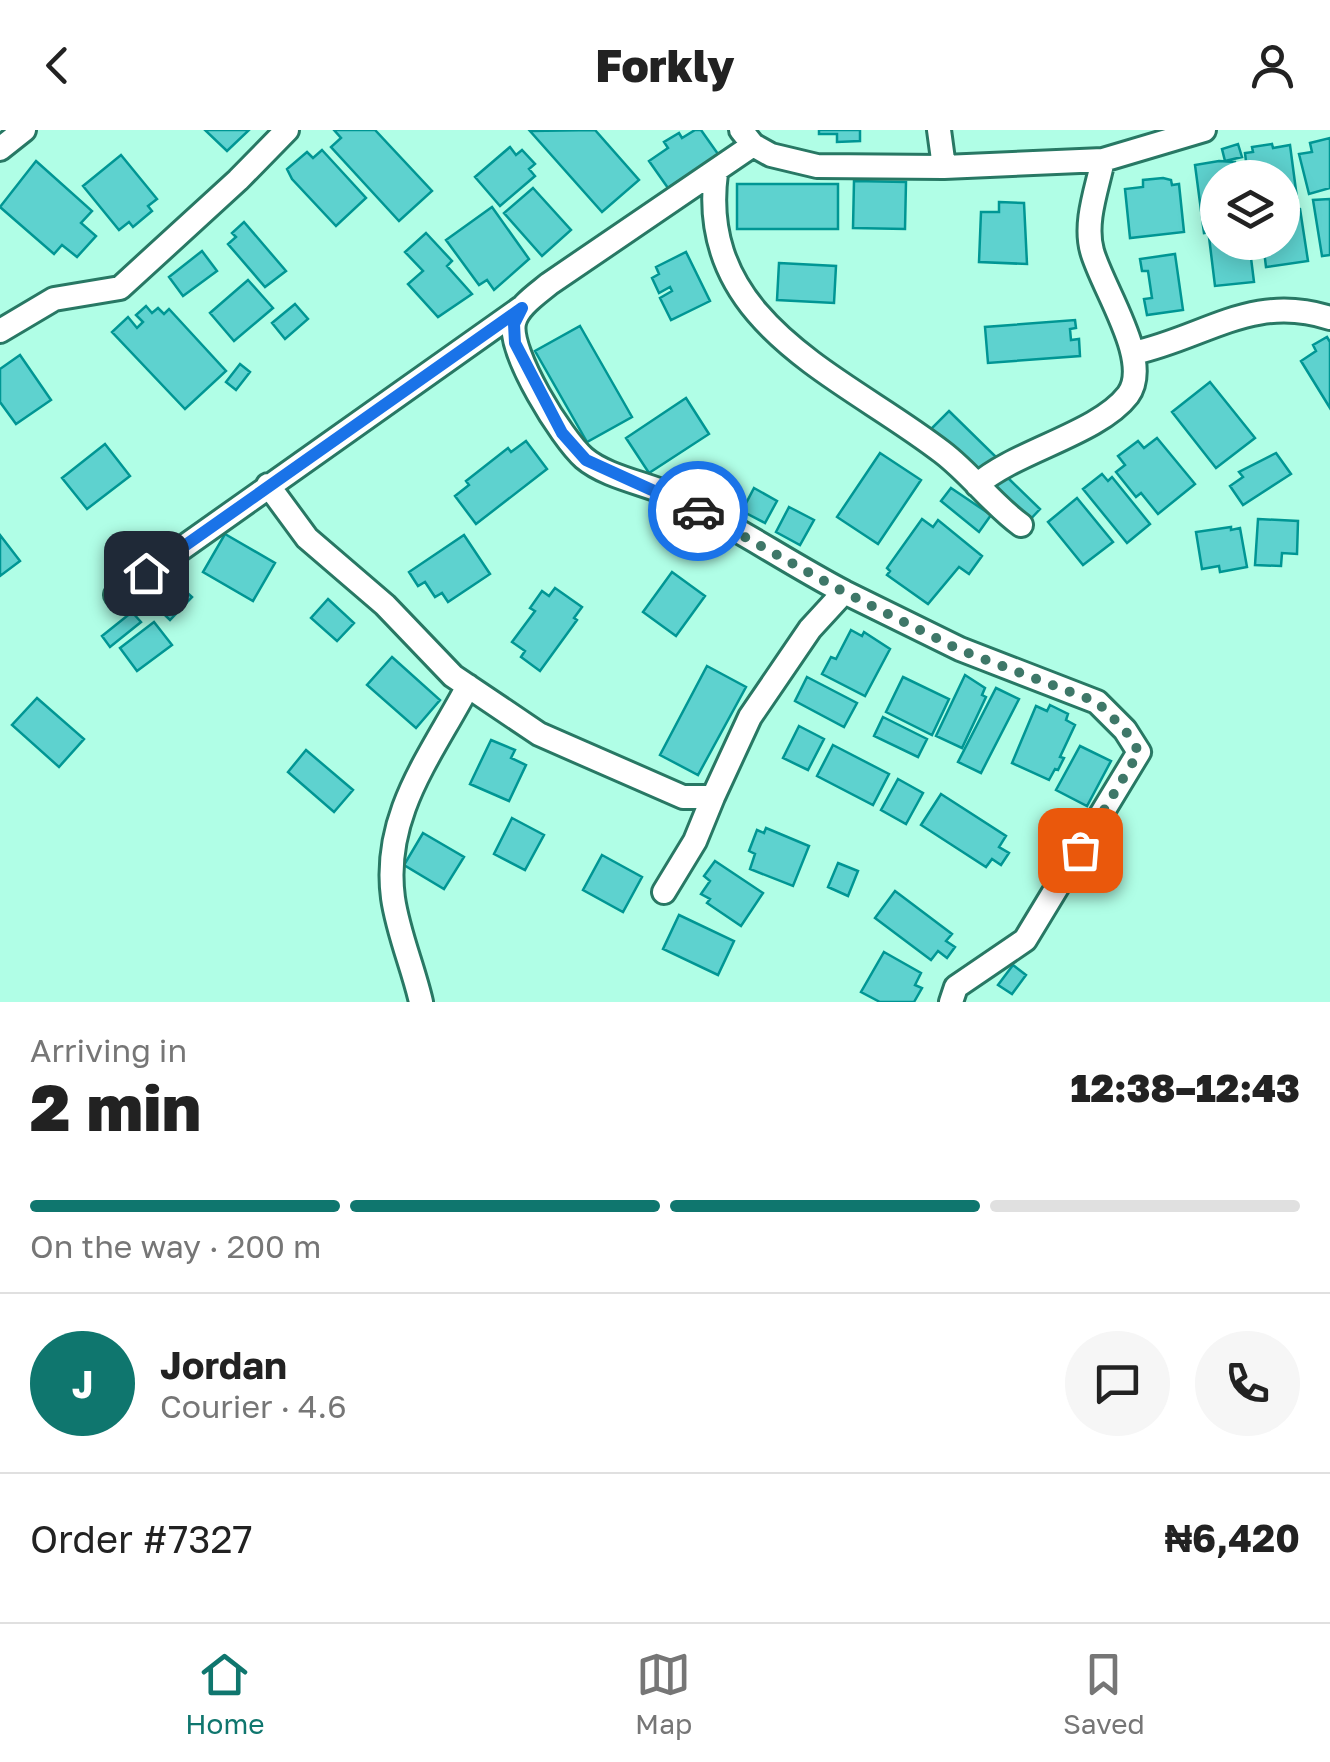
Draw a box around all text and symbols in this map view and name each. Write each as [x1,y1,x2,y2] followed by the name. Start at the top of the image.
[30,38,85,93] icon: back
[595,38,735,92] text: Forkly
[1245,38,1300,93] icon: person
[1200,160,1300,260] map controls
[1200,160,1300,260] button: layers
[648,461,748,561] courier
[671,484,726,539] icon: car
[104,531,189,616] pin
[119,546,174,601] icon: home
[1038,808,1123,893] pin
[1053,823,1108,878] icon: bag
[30,1031,187,1069] text: Arriving in
[1070,1065,1300,1110] text: 12:38–12:43
[30,1067,201,1145] text: 2 min
[30,1227,321,1265] text: On the way · 200 m
[1065,1331,1170,1436] button: chat
[1195,1331,1300,1436] button: phone
[160,1342,287,1387] text: Jordan
[72,1361,93,1406] text: J
[160,1387,347,1425] text: Courier · 4.6
[1165,1515,1300,1560] text: ₦6,420
[30,1516,253,1561] text: Order #7327
[185,1647,264,1740] tab: Home
[635,1647,692,1740] tab: Map
[1063,1647,1145,1740] tab: Saved

